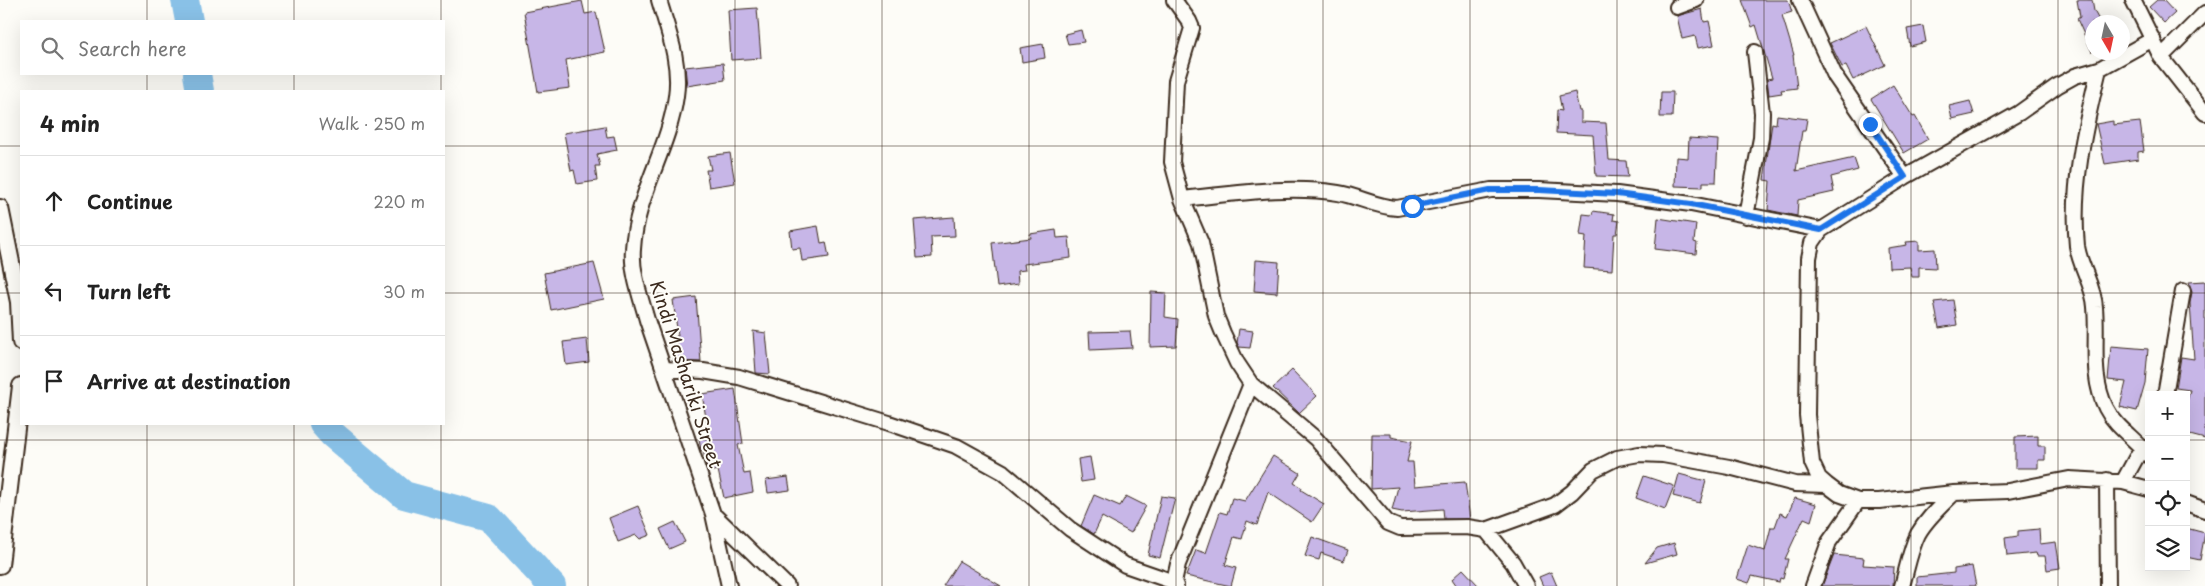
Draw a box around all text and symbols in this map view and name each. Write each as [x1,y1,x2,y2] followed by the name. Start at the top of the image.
[2085,15,2130,60] north arrow
[20,20,445,75] search box
[38,34,66,62] icon: search
[78,34,187,62] text: Search here
[40,107,100,139] text: 4 min
[319,111,425,135] text: Walk · 250 m
[1859,113,1882,136] route end
[40,187,68,215] icon: ahead
[87,187,173,215] text: Continue
[374,189,425,213] text: 220 m
[1401,195,1424,218] route start
[40,277,68,305] icon: left
[87,277,171,305] text: Turn left
[644,277,730,471] street label: Kindi Mashariki Street
[383,279,425,303] text: 30 m
[40,367,68,395] icon: arrive
[87,367,291,395] text: Arrive at destination
[2145,391,2190,571] map controls
[2145,391,2190,436] button: +
[2145,436,2190,481] button: −
[2145,481,2190,526] button: locate
[2145,526,2190,571] button: layers

